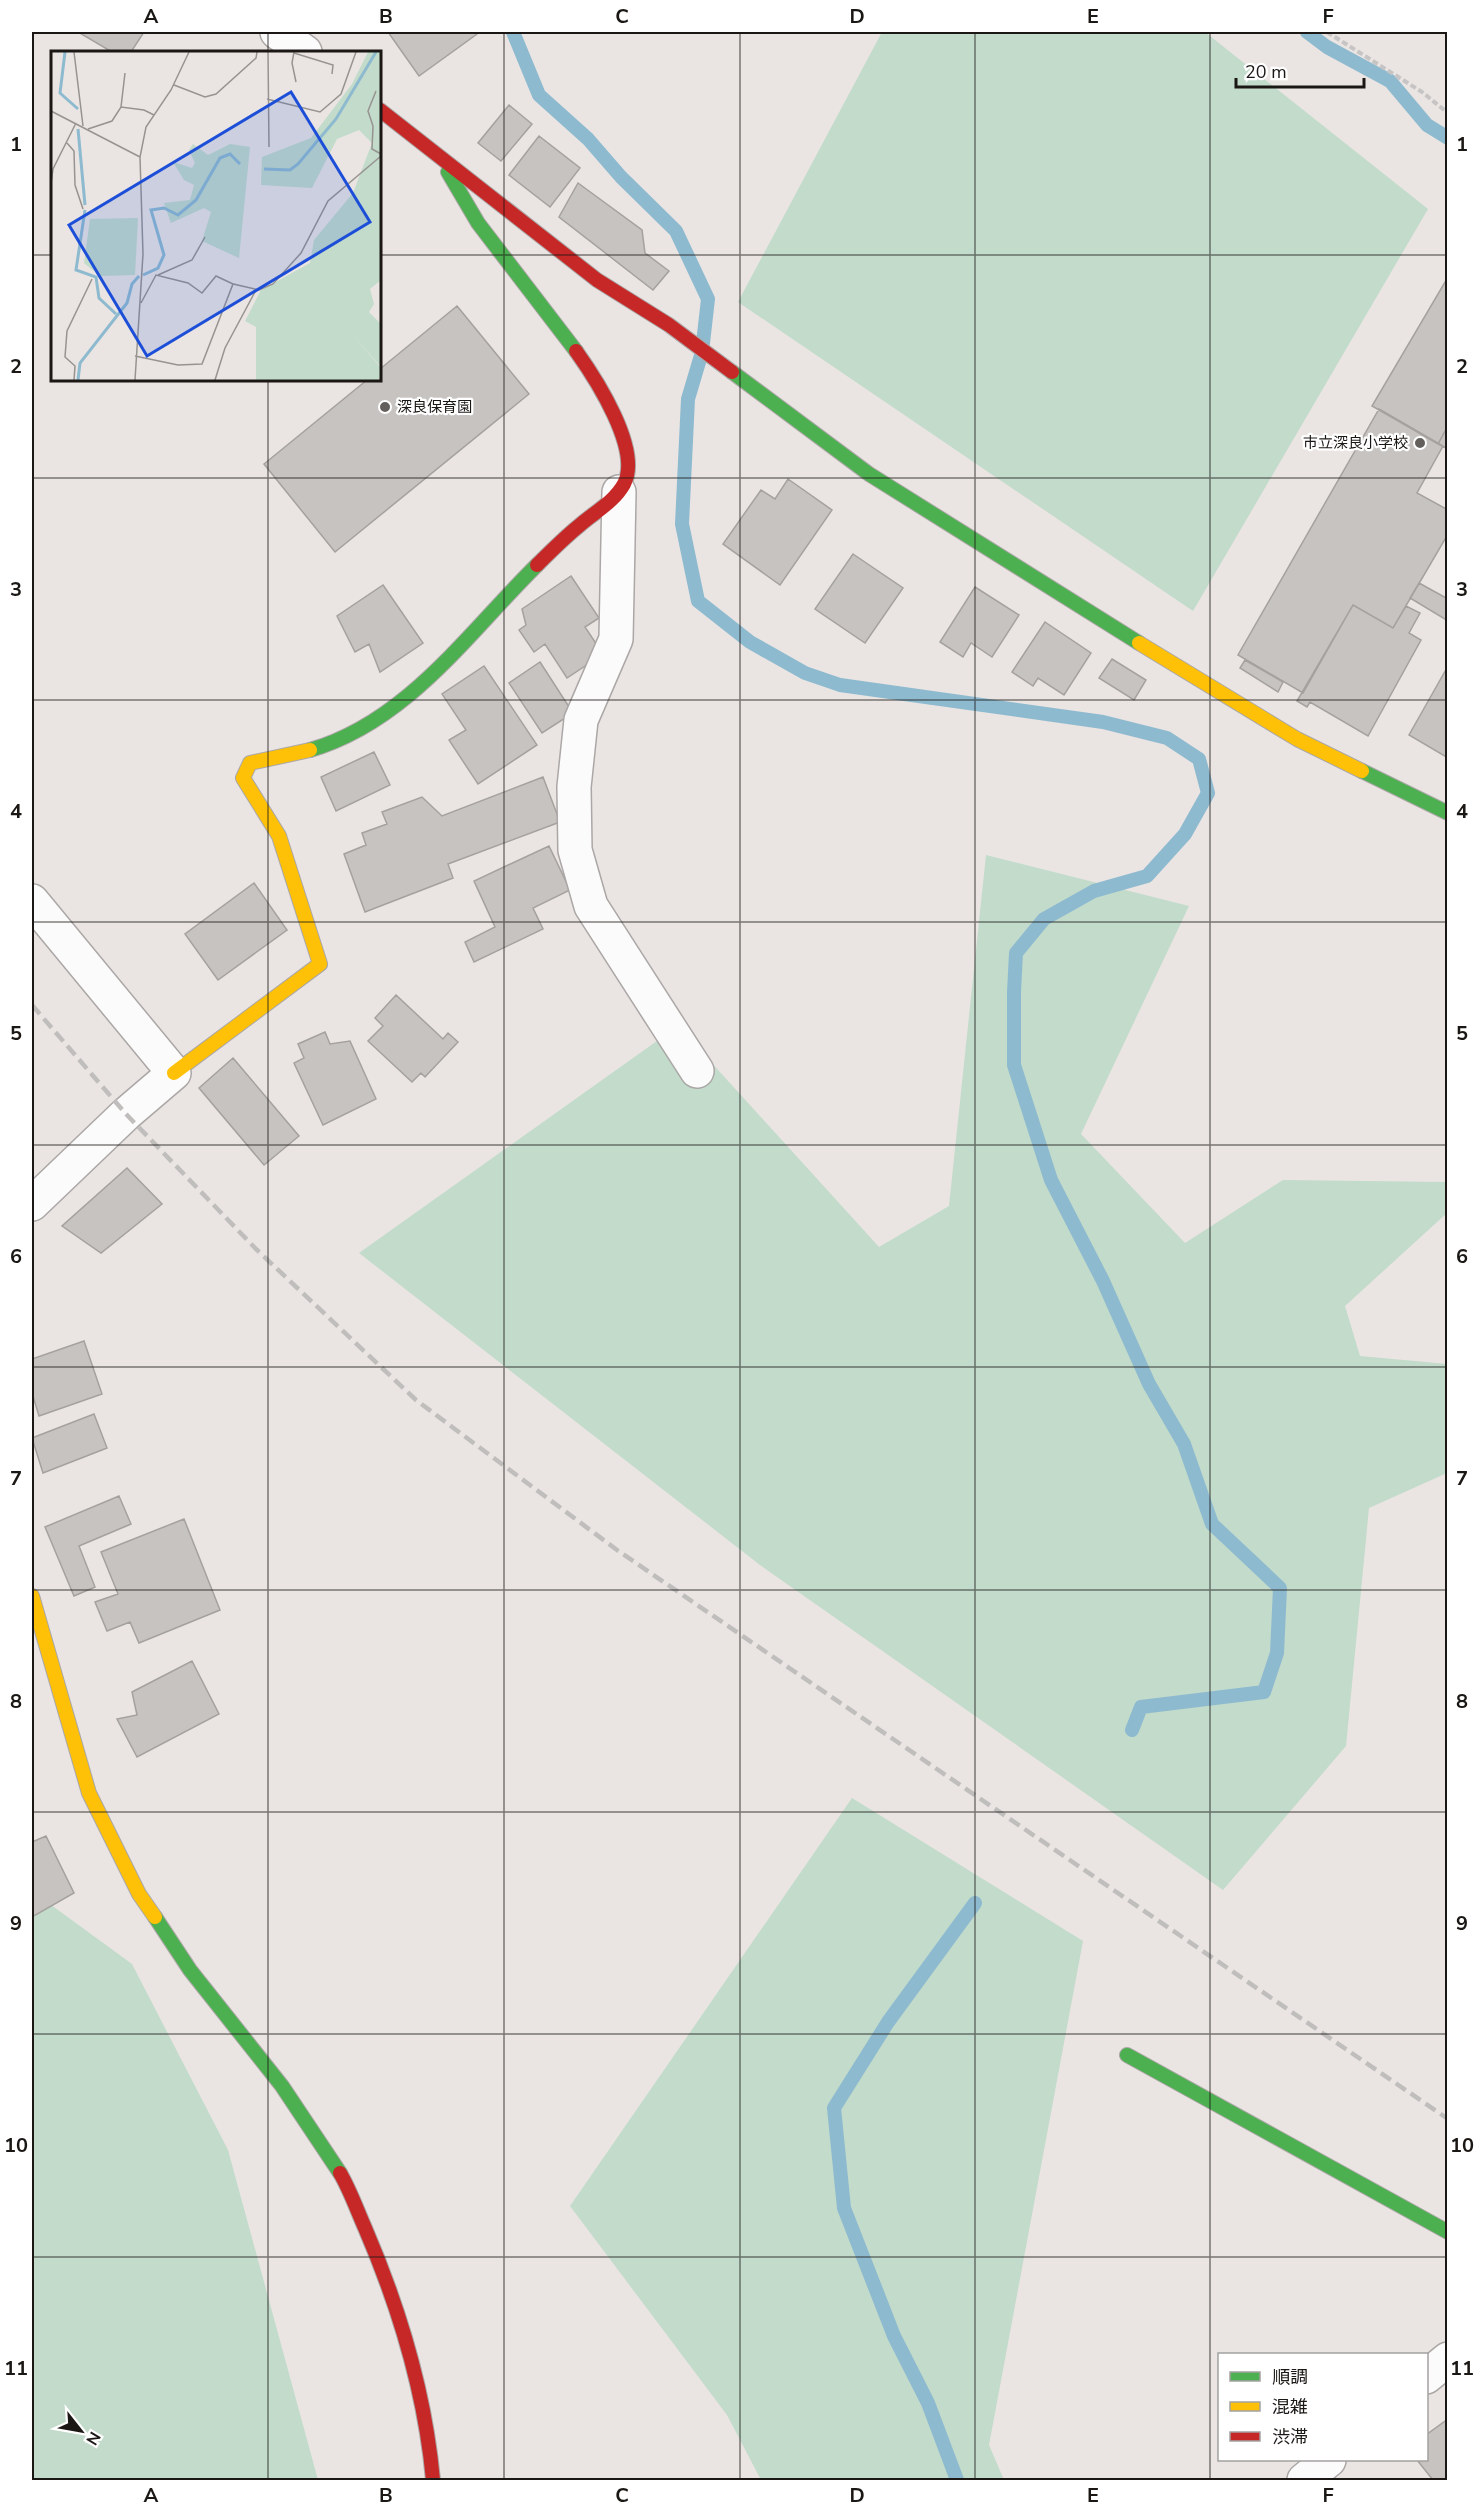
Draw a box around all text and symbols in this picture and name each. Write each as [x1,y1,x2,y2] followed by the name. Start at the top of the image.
[144,3,159,30] text: A
[379,3,393,30] text: B
[615,3,629,30] text: C
[849,3,865,30] text: D
[1087,3,1099,30] text: E
[1322,3,1334,30] text: F
[51,51,381,381] inset map
[1236,51,1364,89] scale bar
[1245,60,1287,84] text: 20 m
[10,131,22,158] text: 1
[1456,131,1468,158] text: 1
[10,353,22,380] text: 2
[1456,353,1468,380] text: 2
[397,397,472,417] place label: 深良保育園
[378,400,392,414] marker: 深良保育園
[1303,433,1408,453] place label: 市立深良小学校
[1413,436,1427,450] marker: 市立深良小学校
[10,576,22,603] text: 3
[1456,576,1468,603] text: 3
[10,798,22,825] text: 4
[1456,798,1468,825] text: 4
[10,1020,22,1047] text: 5
[1456,1020,1468,1047] text: 5
[10,1243,22,1270] text: 6
[1456,1243,1468,1270] text: 6
[10,1465,22,1492] text: 7
[1456,1465,1468,1492] text: 7
[10,1688,22,1715] text: 8
[1456,1688,1468,1715] text: 8
[10,1910,22,1937] text: 9
[1456,1910,1468,1937] text: 9
[4,2132,28,2159] text: 10
[1450,2132,1474,2159] text: 10
[1218,2353,1428,2461] legend
[4,2355,28,2382] text: 11
[1450,2355,1474,2382] text: 11
[1272,2365,1308,2389] text: 順調
[1272,2395,1308,2419] text: 混雑
[51,2401,111,2461] north arrow
[1272,2425,1308,2449] text: 渋滞
[80,2427,106,2449] text: N
[144,2482,159,2509] text: A
[379,2482,393,2509] text: B
[615,2482,629,2509] text: C
[849,2482,865,2509] text: D
[1087,2482,1099,2509] text: E
[1322,2482,1334,2509] text: F

